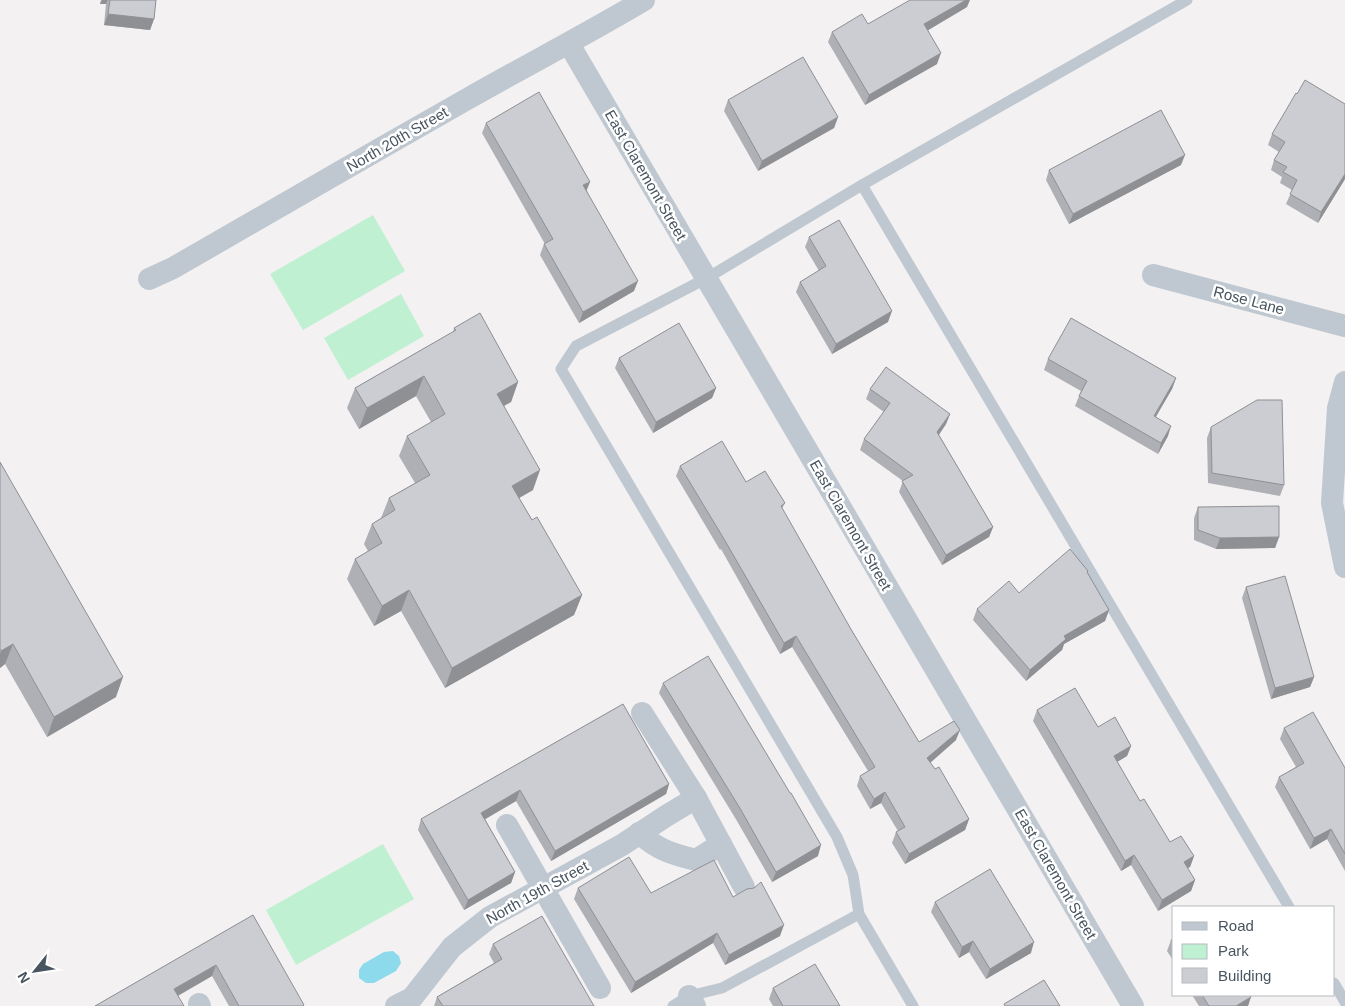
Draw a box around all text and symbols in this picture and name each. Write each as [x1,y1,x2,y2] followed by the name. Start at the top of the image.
[343,103,451,175] street label: North 20th Street
[602,107,691,244] street label: East Claremont Street
[1212,282,1286,318] street label: Rose Lane
[807,457,896,594] street label: East Claremont Street
[1012,806,1101,943] street label: East Claremont Street
[483,856,592,927] street label: North 19th Street
[1172,906,1335,996] legend
[1218,917,1254,934] text: Road
[1218,942,1249,959] text: Park
[10,946,60,996] north arrow
[1218,967,1271,984] text: Building
[14,969,33,986] text: N

